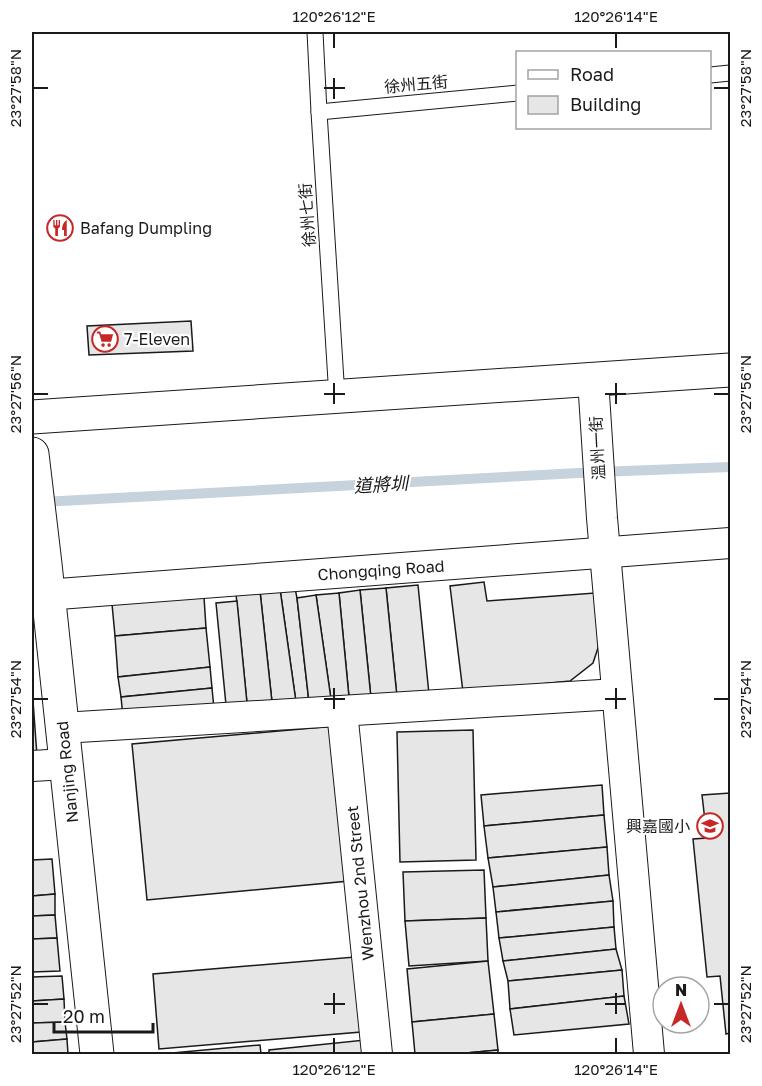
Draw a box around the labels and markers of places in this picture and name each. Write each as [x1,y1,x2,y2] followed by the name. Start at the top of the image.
[45,213,75,243] restaurant icon: Bafang Dumpling
[80,218,212,238] place label: Bafang Dumpling
[90,324,120,354] supermarket icon: 7-Eleven
[124,329,190,349] place label: 7-Eleven
[695,811,725,841] school or university icon: 興嘉國小
[626,816,690,836] place label: 興嘉國小

